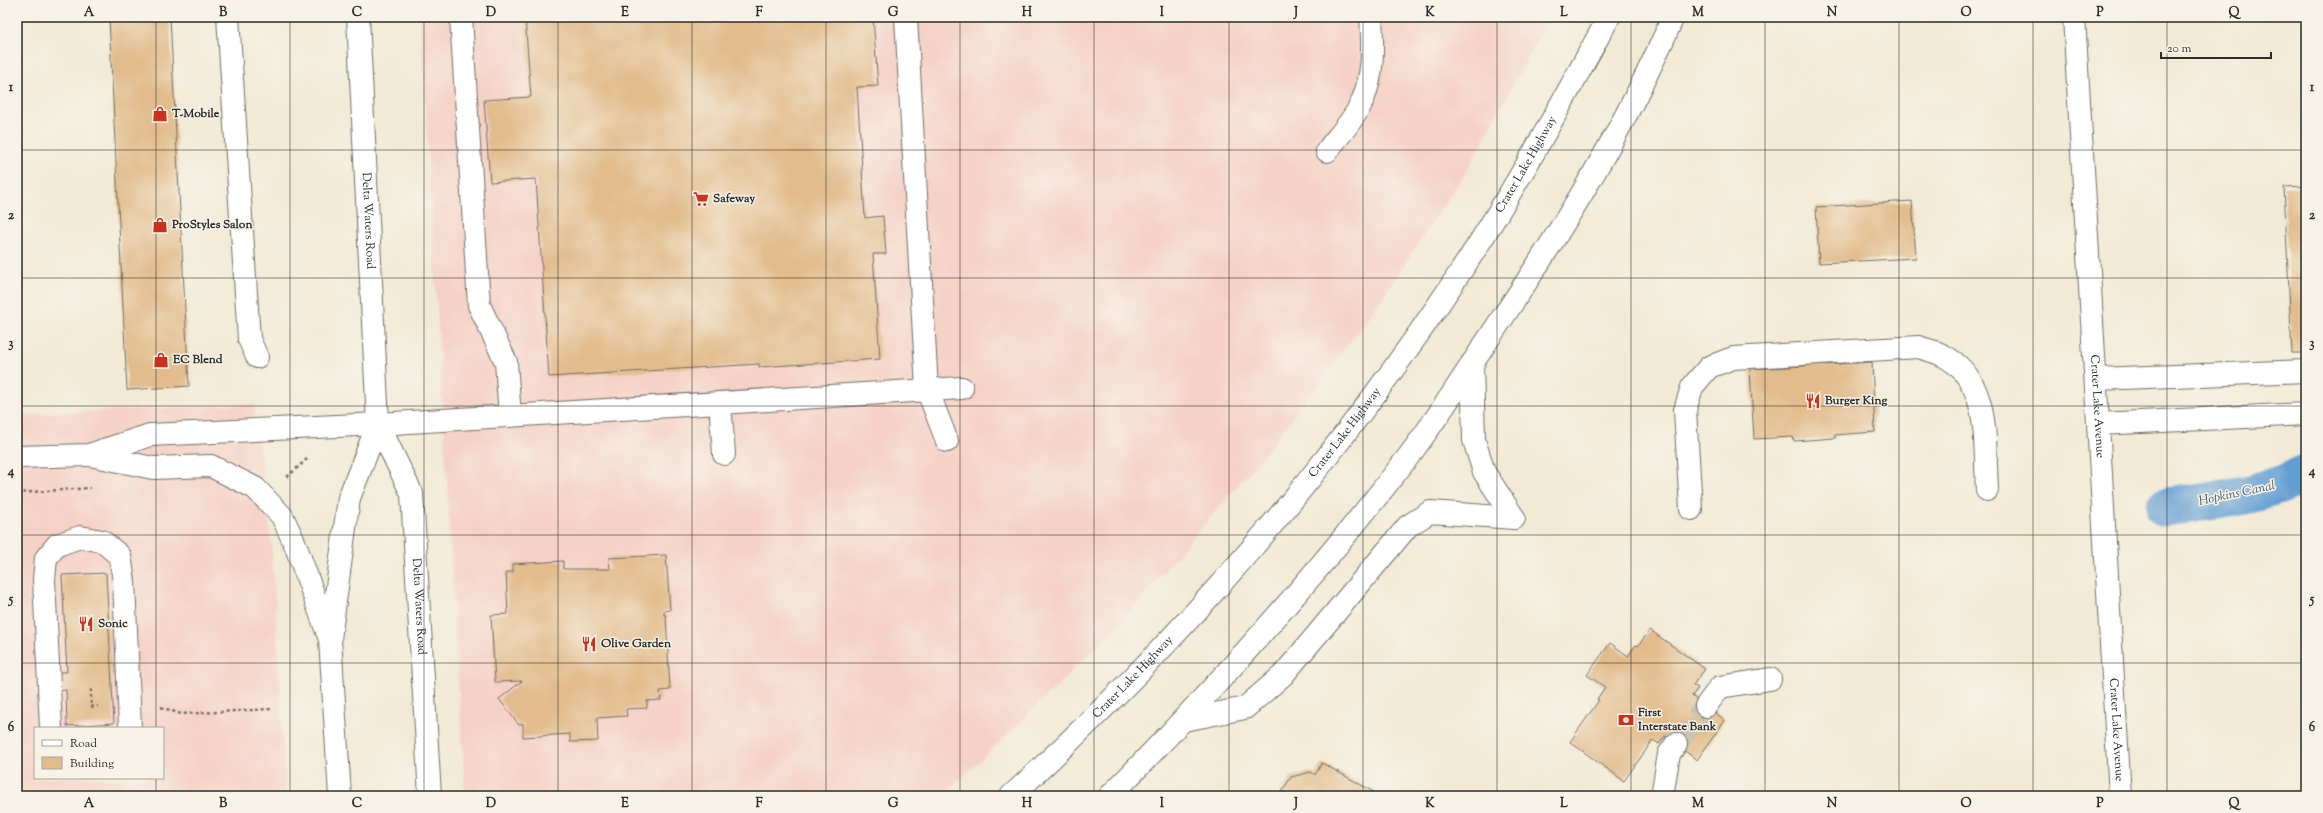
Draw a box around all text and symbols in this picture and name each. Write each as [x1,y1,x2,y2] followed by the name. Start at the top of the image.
[84,4,95,22] text: A
[219,4,228,22] text: B
[352,4,362,22] text: C
[486,4,496,22] text: D
[621,4,629,22] text: E
[755,4,763,22] text: F
[888,4,899,22] text: G
[1022,4,1033,22] text: H
[1160,4,1165,22] text: I
[1293,4,1298,22] text: J
[1425,4,1435,22] text: K
[1560,4,1568,22] text: L
[1692,4,1704,22] text: M
[1827,4,1838,22] text: N
[1960,4,1972,22] text: O
[2096,4,2104,22] text: P
[2229,4,2242,22] text: Q
[2161,34,2271,60] scale bar
[2167,40,2192,58] text: 20 m
[9,79,14,97] text: 1
[2310,79,2315,97] text: 1
[151,105,169,123] shop icon: T-Mobile
[171,105,220,123] place label: T-Mobile
[1491,113,1561,217] street label: Crater Lake Highway
[357,172,379,270] street label: Delta Waters Road
[692,190,710,208] supermarket icon: Safeway
[713,190,755,208] place label: Safeway
[8,207,15,225] text: 2
[2309,207,2316,225] text: 2
[151,216,169,234] shop icon: ProStyles Salon
[171,216,253,234] place label: ProStyles Salon
[8,335,14,353] text: 3
[2309,335,2315,353] text: 3
[152,351,170,369] shop icon: EC Blend
[172,351,223,369] place label: EC Blend
[2085,354,2109,459] street label: Crater Lake Avenue
[1304,384,1386,482] street label: Crater Lake Highway
[1804,392,1822,410] restaurant icon: Burger King
[1824,392,1887,410] place label: Burger King
[7,463,15,481] text: 4
[2308,463,2316,481] text: 4
[2197,477,2278,511] water label: Hopkins Canal
[407,558,431,656] street label: Delta Waters Road
[8,591,14,609] text: 5
[2309,591,2315,609] text: 5
[77,615,95,633] restaurant icon: Sonic
[98,615,128,633] place label: Sonic
[1088,632,1178,723] street label: Crater Lake Highway
[580,635,598,653] restaurant icon: Olive Garden
[601,635,672,653] place label: Olive Garden
[2104,677,2128,782] street label: Crater Lake Avenue
[1637,704,1717,736] place label: First Interstate Bank
[1617,711,1635,729] bank icon: First Interstate Bank
[8,719,15,737] text: 6
[2309,719,2316,737] text: 6
[34,727,164,779] legend
[70,735,97,753] text: Road
[70,755,114,773] text: Building
[84,795,95,813] text: A
[219,795,228,813] text: B
[352,795,362,813] text: C
[486,795,496,813] text: D
[621,795,629,813] text: E
[755,795,763,813] text: F
[888,795,899,813] text: G
[1022,795,1033,813] text: H
[1160,795,1165,813] text: I
[1293,795,1298,813] text: J
[1425,795,1435,813] text: K
[1560,795,1568,813] text: L
[1692,795,1704,813] text: M
[1827,795,1838,813] text: N
[1960,795,1972,813] text: O
[2096,795,2104,813] text: P
[2229,795,2242,813] text: Q

